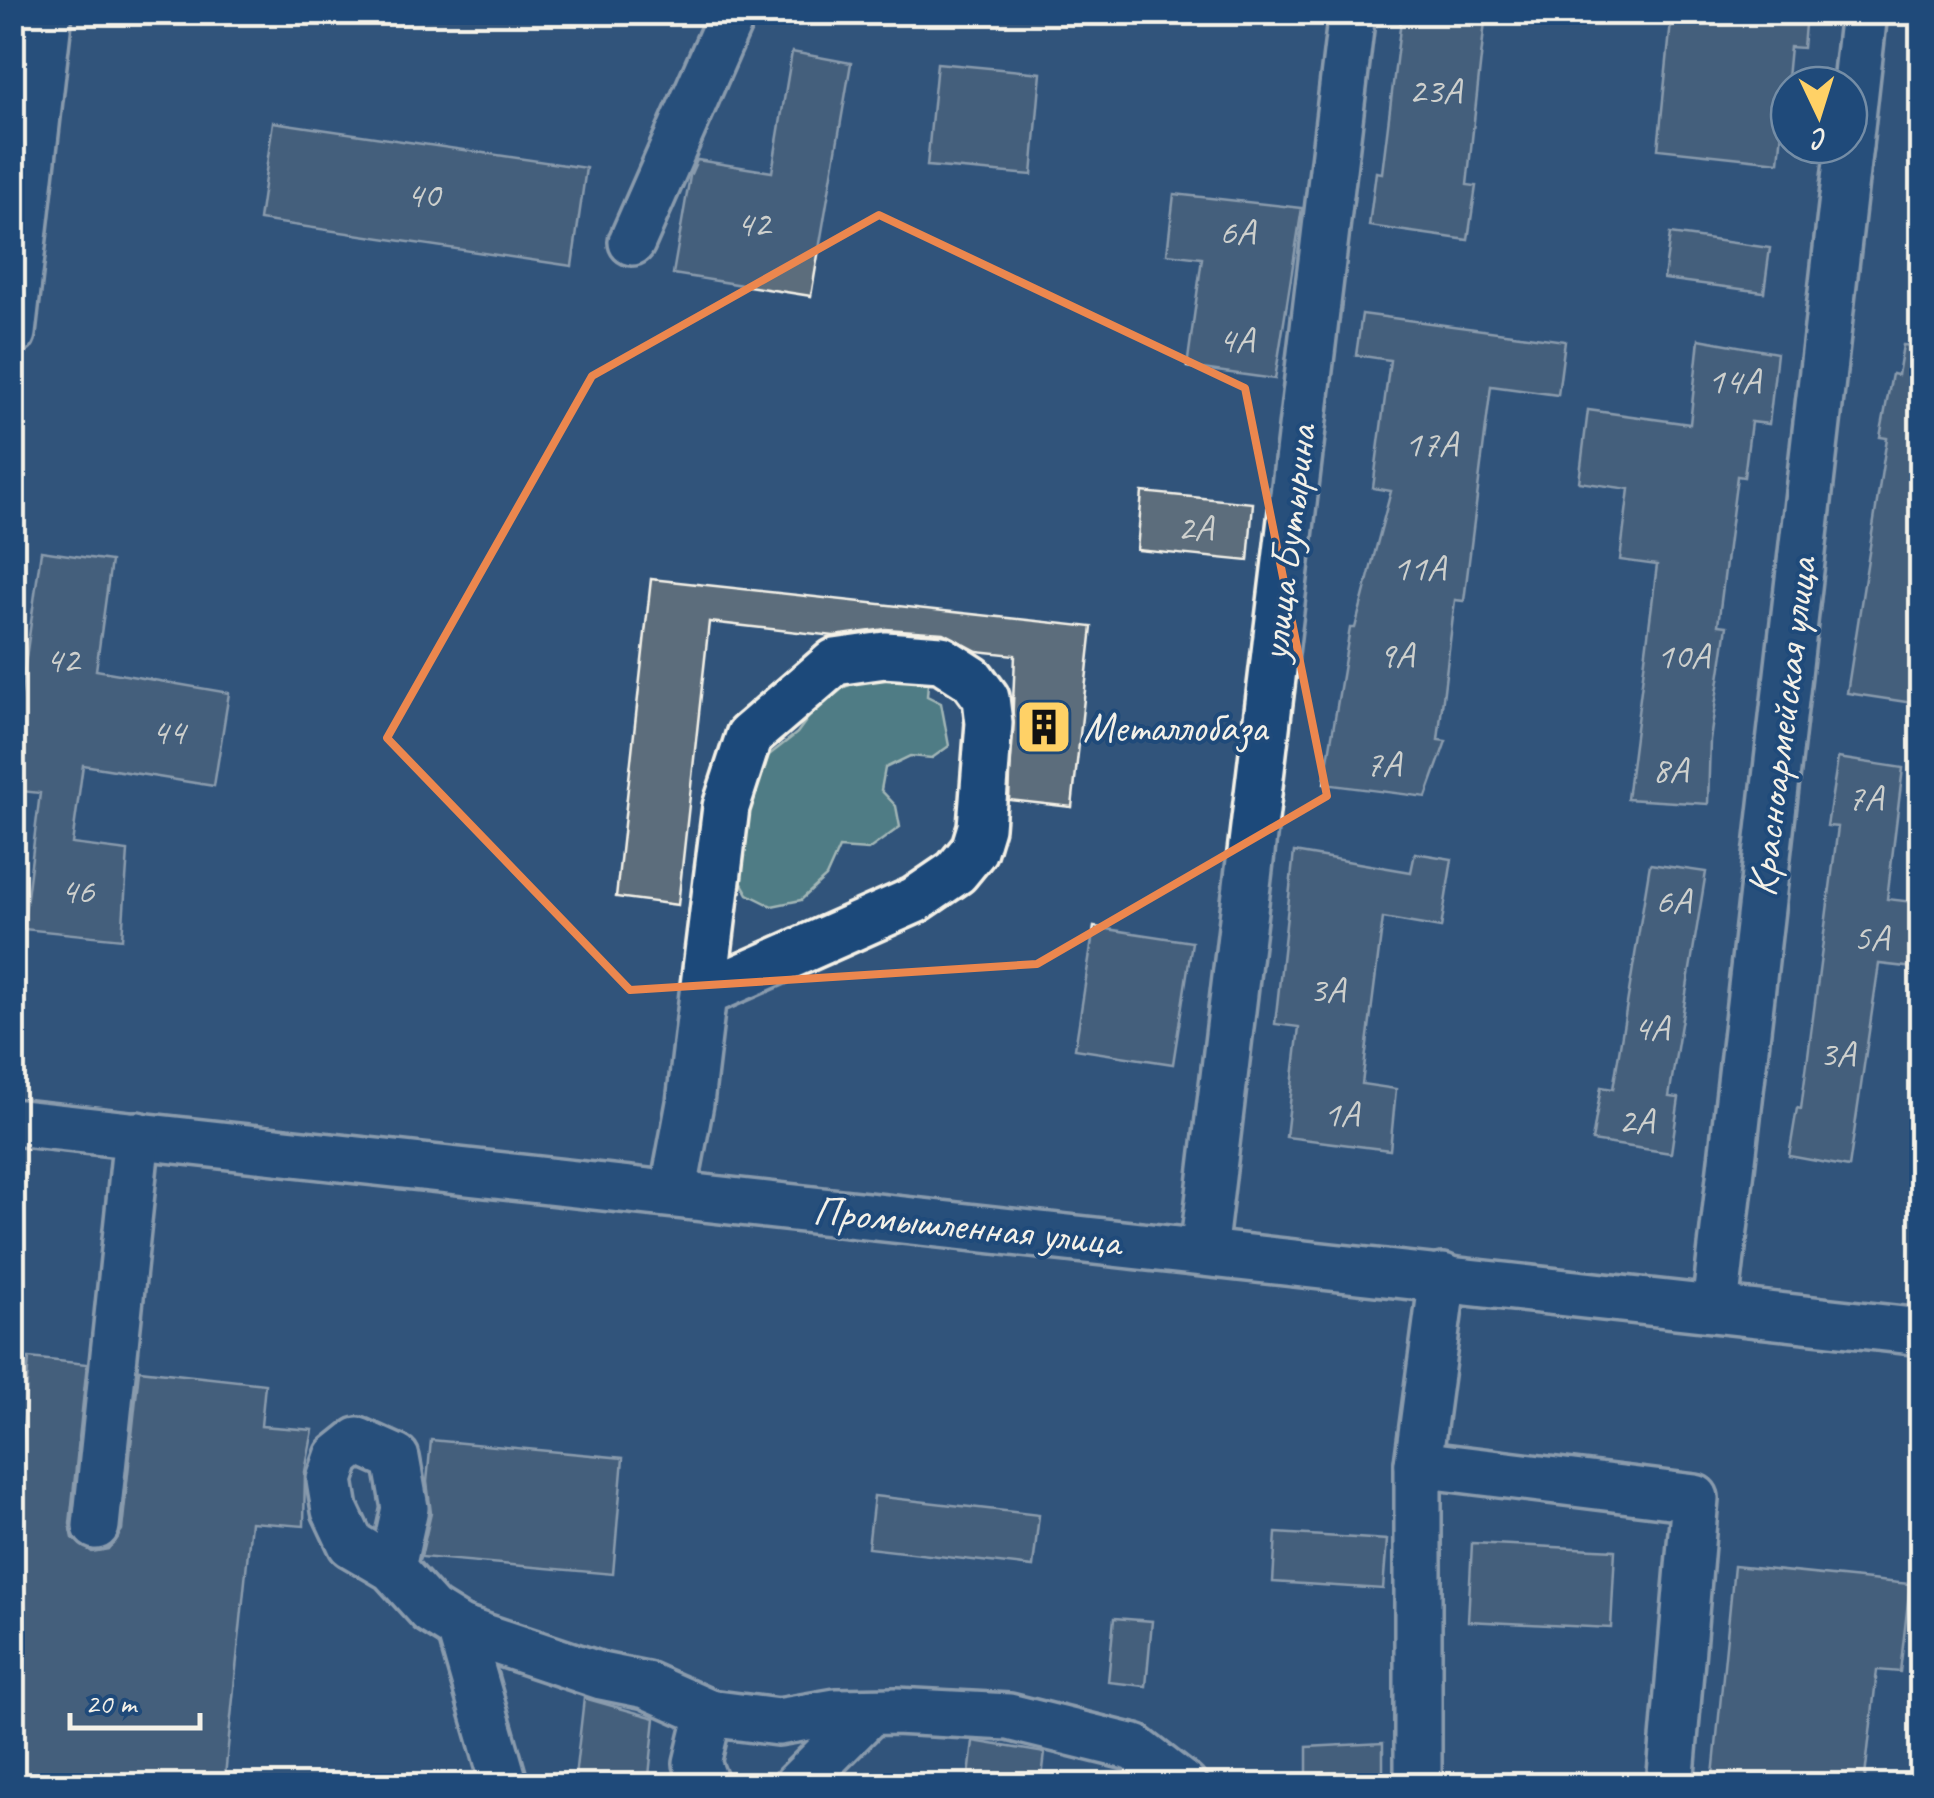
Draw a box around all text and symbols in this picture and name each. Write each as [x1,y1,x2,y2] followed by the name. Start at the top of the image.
[1769,65,1869,165] north arrow
[1408,67,1464,114] house number: 23А
[1809,122,1829,158] text: С
[406,171,443,218] house number: 40
[736,200,773,247] house number: 42
[1219,208,1257,255] house number: 6А
[1218,316,1256,363] house number: 4А
[1707,357,1763,404] house number: 14А
[1247,419,1329,667] street label: улица Бутырина
[1404,420,1460,467] house number: 17А
[1177,504,1215,551] house number: 2А
[1392,544,1448,591] house number: 11А
[1735,552,1829,899] street label: Красноармейская улица
[1378,631,1416,678] house number: 9А
[1656,632,1712,679] house number: 10А
[45,636,82,683] house number: 42
[1014,697,1074,757] building icon: Металлобаза
[1083,701,1270,754] place label: Металлобаза
[151,708,189,755] house number: 44
[1365,740,1403,787] house number: 7А
[1652,746,1690,793] house number: 8А
[1847,774,1885,821] house number: 7А
[60,867,96,914] house number: 46
[1655,877,1693,924] house number: 6А
[1853,914,1891,961] house number: 5А
[1309,966,1347,1013] house number: 3А
[1633,1004,1671,1051] house number: 4А
[1819,1030,1857,1077] house number: 3А
[1323,1090,1361,1137] house number: 1А
[1618,1097,1656,1144] house number: 2А
[811,1184,1127,1269] street label: Промышленная улица
[70,1668,200,1730] scale bar
[85,1684,138,1722] text: 20 m

